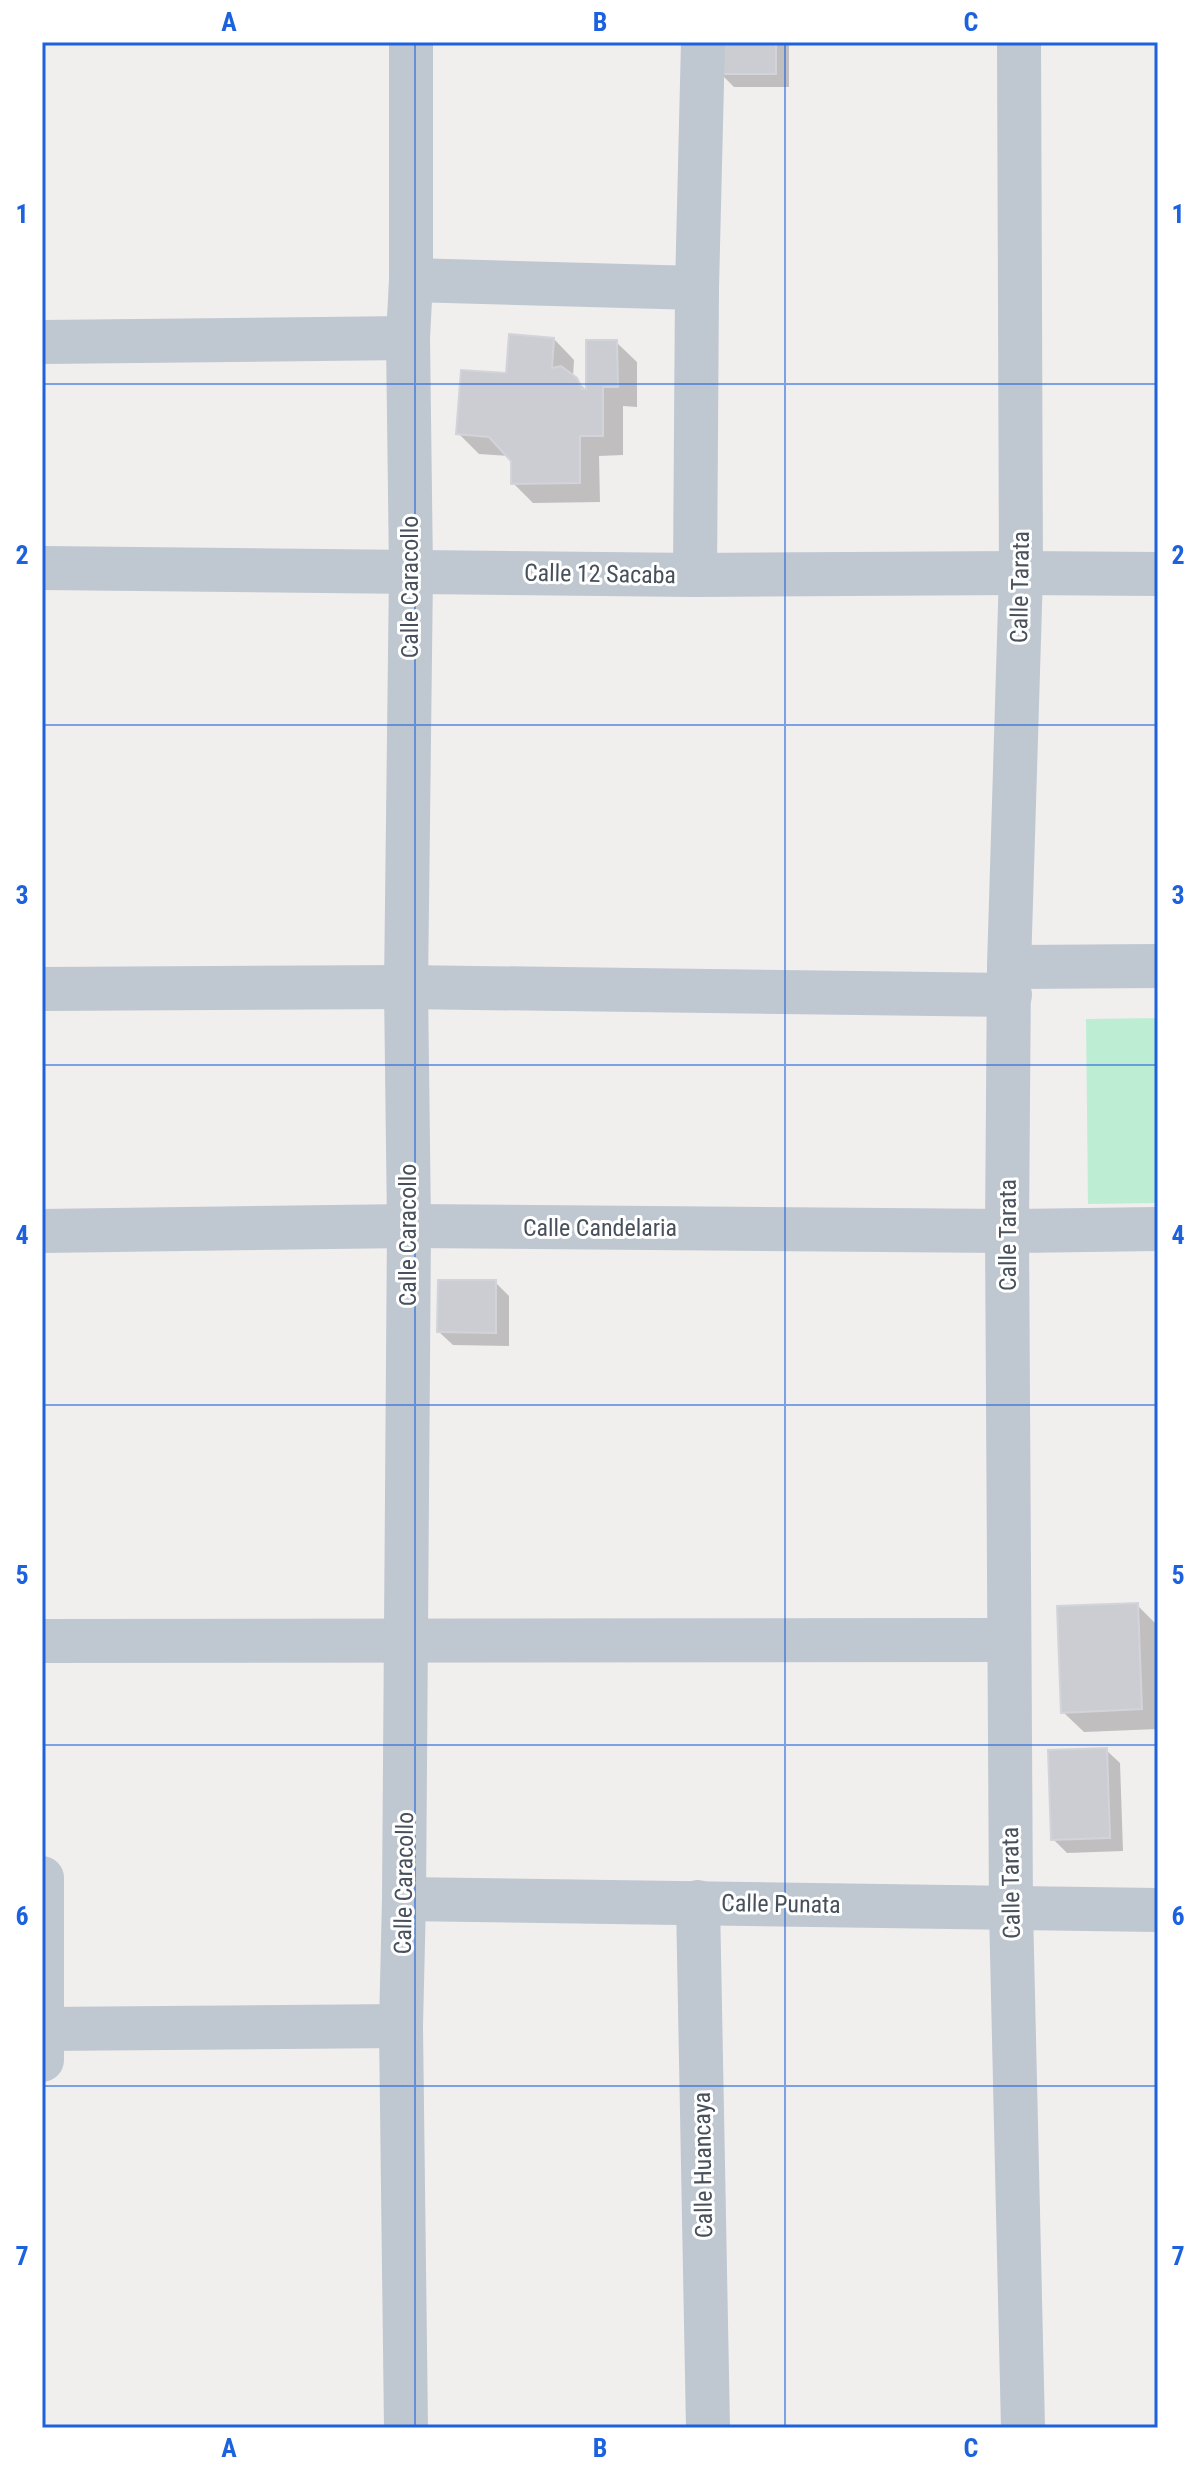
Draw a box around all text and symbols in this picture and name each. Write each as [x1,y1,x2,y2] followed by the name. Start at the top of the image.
[221,7,237,37] text: A
[593,7,607,37] text: B
[964,7,979,37] text: C
[15,199,29,229] text: 1
[1171,199,1185,229] text: 1
[396,516,424,658] street label: Calle Caracollo
[1005,531,1035,643] street label: Calle Tarata
[15,540,29,570] text: 2
[1171,540,1185,570] text: 2
[524,559,676,589] street label: Calle 12 Sacaba
[15,880,29,910] text: 3
[1171,880,1185,910] text: 3
[394,1164,422,1306] street label: Calle Caracollo
[994,1179,1022,1291] street label: Calle Tarata
[523,1214,677,1242] street label: Calle Candelaria
[15,1220,29,1250] text: 4
[1171,1220,1185,1250] text: 4
[15,1560,29,1590] text: 5
[1171,1560,1185,1590] text: 5
[389,1812,419,1954] street label: Calle Caracollo
[996,1827,1026,1939] street label: Calle Tarata
[721,1889,841,1919] street label: Calle Punata
[15,1901,29,1931] text: 6
[1171,1901,1185,1931] text: 6
[688,2092,718,2238] street label: Calle Huancaya
[15,2241,29,2271] text: 7
[1171,2241,1185,2271] text: 7
[221,2433,237,2463] text: A
[593,2433,607,2463] text: B
[964,2433,979,2463] text: C

